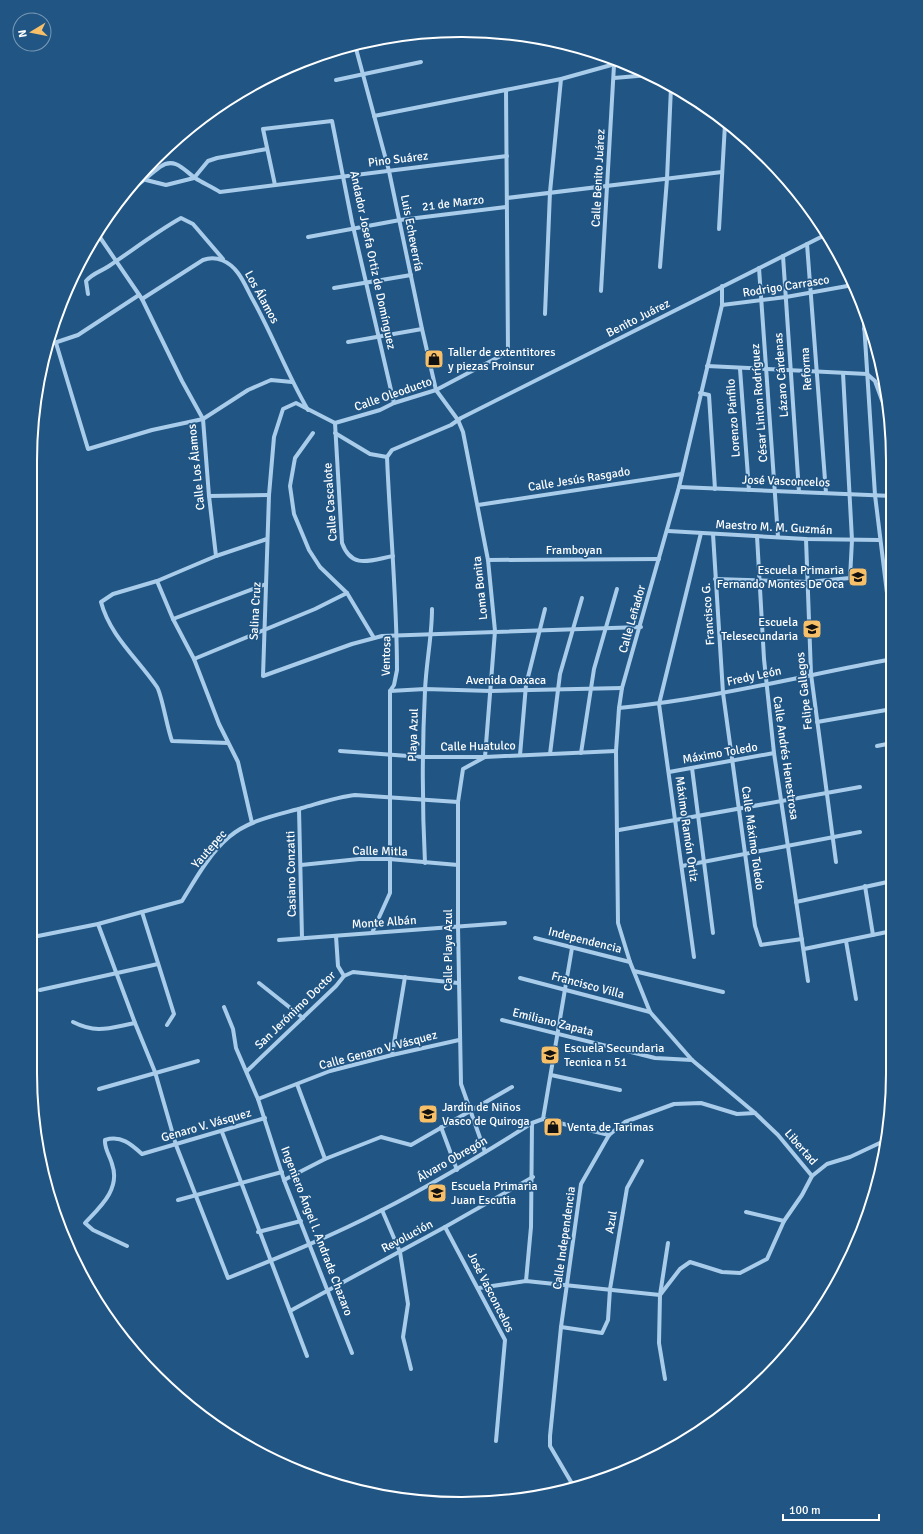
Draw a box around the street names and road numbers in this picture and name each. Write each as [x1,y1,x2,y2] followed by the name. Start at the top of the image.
[588,129,609,227] street label: Calle Benito Juárez
[367,148,429,171] street label: Pino Suárez
[346,169,399,351] street label: Andador Josefa Ortiz de Domínguez
[421,192,485,215] street label: 21 de Marzo
[397,193,426,273] street label: Luis Echeverría
[241,268,282,326] street label: Los Álamos
[741,272,831,301] street label: Rodrigo Carrasco
[604,296,673,341] street label: Benito Juárez
[771,332,792,418] street label: Lázaro Cárdenas
[748,343,771,463] street label: César Linton Rodríguez
[798,347,815,391] street label: Reforma
[352,374,434,415] street label: Calle Oleoducto
[723,378,744,458] street label: Lorenzo Pánfilo
[185,423,208,511] street label: Calle Los Álamos
[320,462,341,542] street label: Calle Cascalote
[527,464,631,495] street label: Calle Jesús Rasgado
[742,472,830,491] street label: José Vasconcelos
[715,517,833,538] street label: Maestro M. M. Guzmán
[546,543,602,558] street label: Framboyan
[470,555,491,621] street label: Loma Bonita
[246,582,265,641] street label: Salina Cruz
[699,582,718,646] street label: Francisco G.
[616,583,650,655] street label: Calle Leñador
[379,636,394,676] street label: Ventosa
[793,651,816,731] street label: Felipe Gallegos
[725,663,783,690] street label: Fredy León
[466,673,546,688] street label: Avenida Oaxaca
[769,695,802,821] street label: Calle Andrés Henestrosa
[405,708,422,762] street label: Playa Azul
[440,738,516,755] street label: Calle Huatulco
[681,739,759,767] street label: Máximo Toledo
[672,775,701,883] street label: Máximo Ramón Ortiz
[738,785,767,891] street label: Calle Máximo Toledo
[189,827,230,872] street label: Yautepec
[283,831,300,917] street label: Casiano Conzatti
[352,844,408,859] street label: Calle Mitla
[441,909,456,991] street label: Calle Playa Azul
[351,913,417,932] street label: Monte Albán
[546,924,623,957] street label: Independencia
[252,968,339,1053] street label: San Jerónimo Doctor
[550,969,626,1002] street label: Francisco Villa
[511,1005,595,1040] street label: Emiliano Zapata
[317,1027,439,1073] street label: Calle Genaro V. Vásquez
[159,1105,253,1146] street label: Genaro V. Vásquez
[781,1126,820,1168] street label: Libertad
[414,1133,490,1186] street label: Álvaro Obregón
[277,1144,356,1318] street label: Ingeniero Ángel l. Andrade Chazaro
[550,1185,579,1291] street label: Calle Independencia
[602,1209,621,1235] street label: Azul
[379,1217,436,1256] street label: Revolución
[464,1250,517,1335] street label: José Vasconcelos

